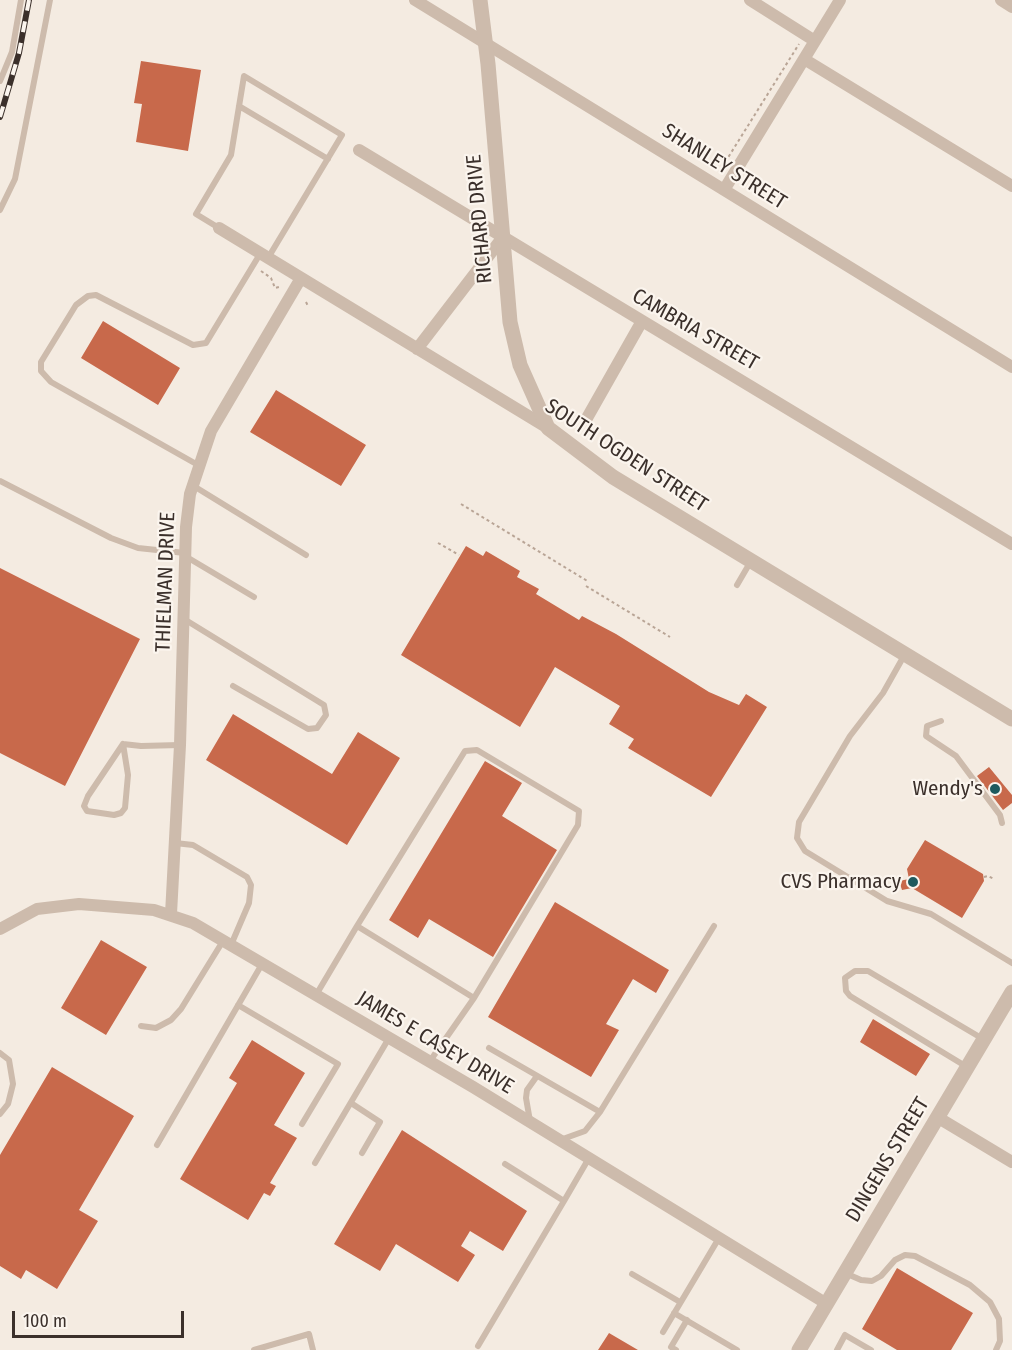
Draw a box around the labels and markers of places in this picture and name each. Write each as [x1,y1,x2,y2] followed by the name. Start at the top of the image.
[912,776,983,802] place label: Wendy's
[988,782,1002,796] marker: Wendy's
[781,869,901,895] place label: CVS Pharmacy
[906,875,920,889] marker: CVS Pharmacy

